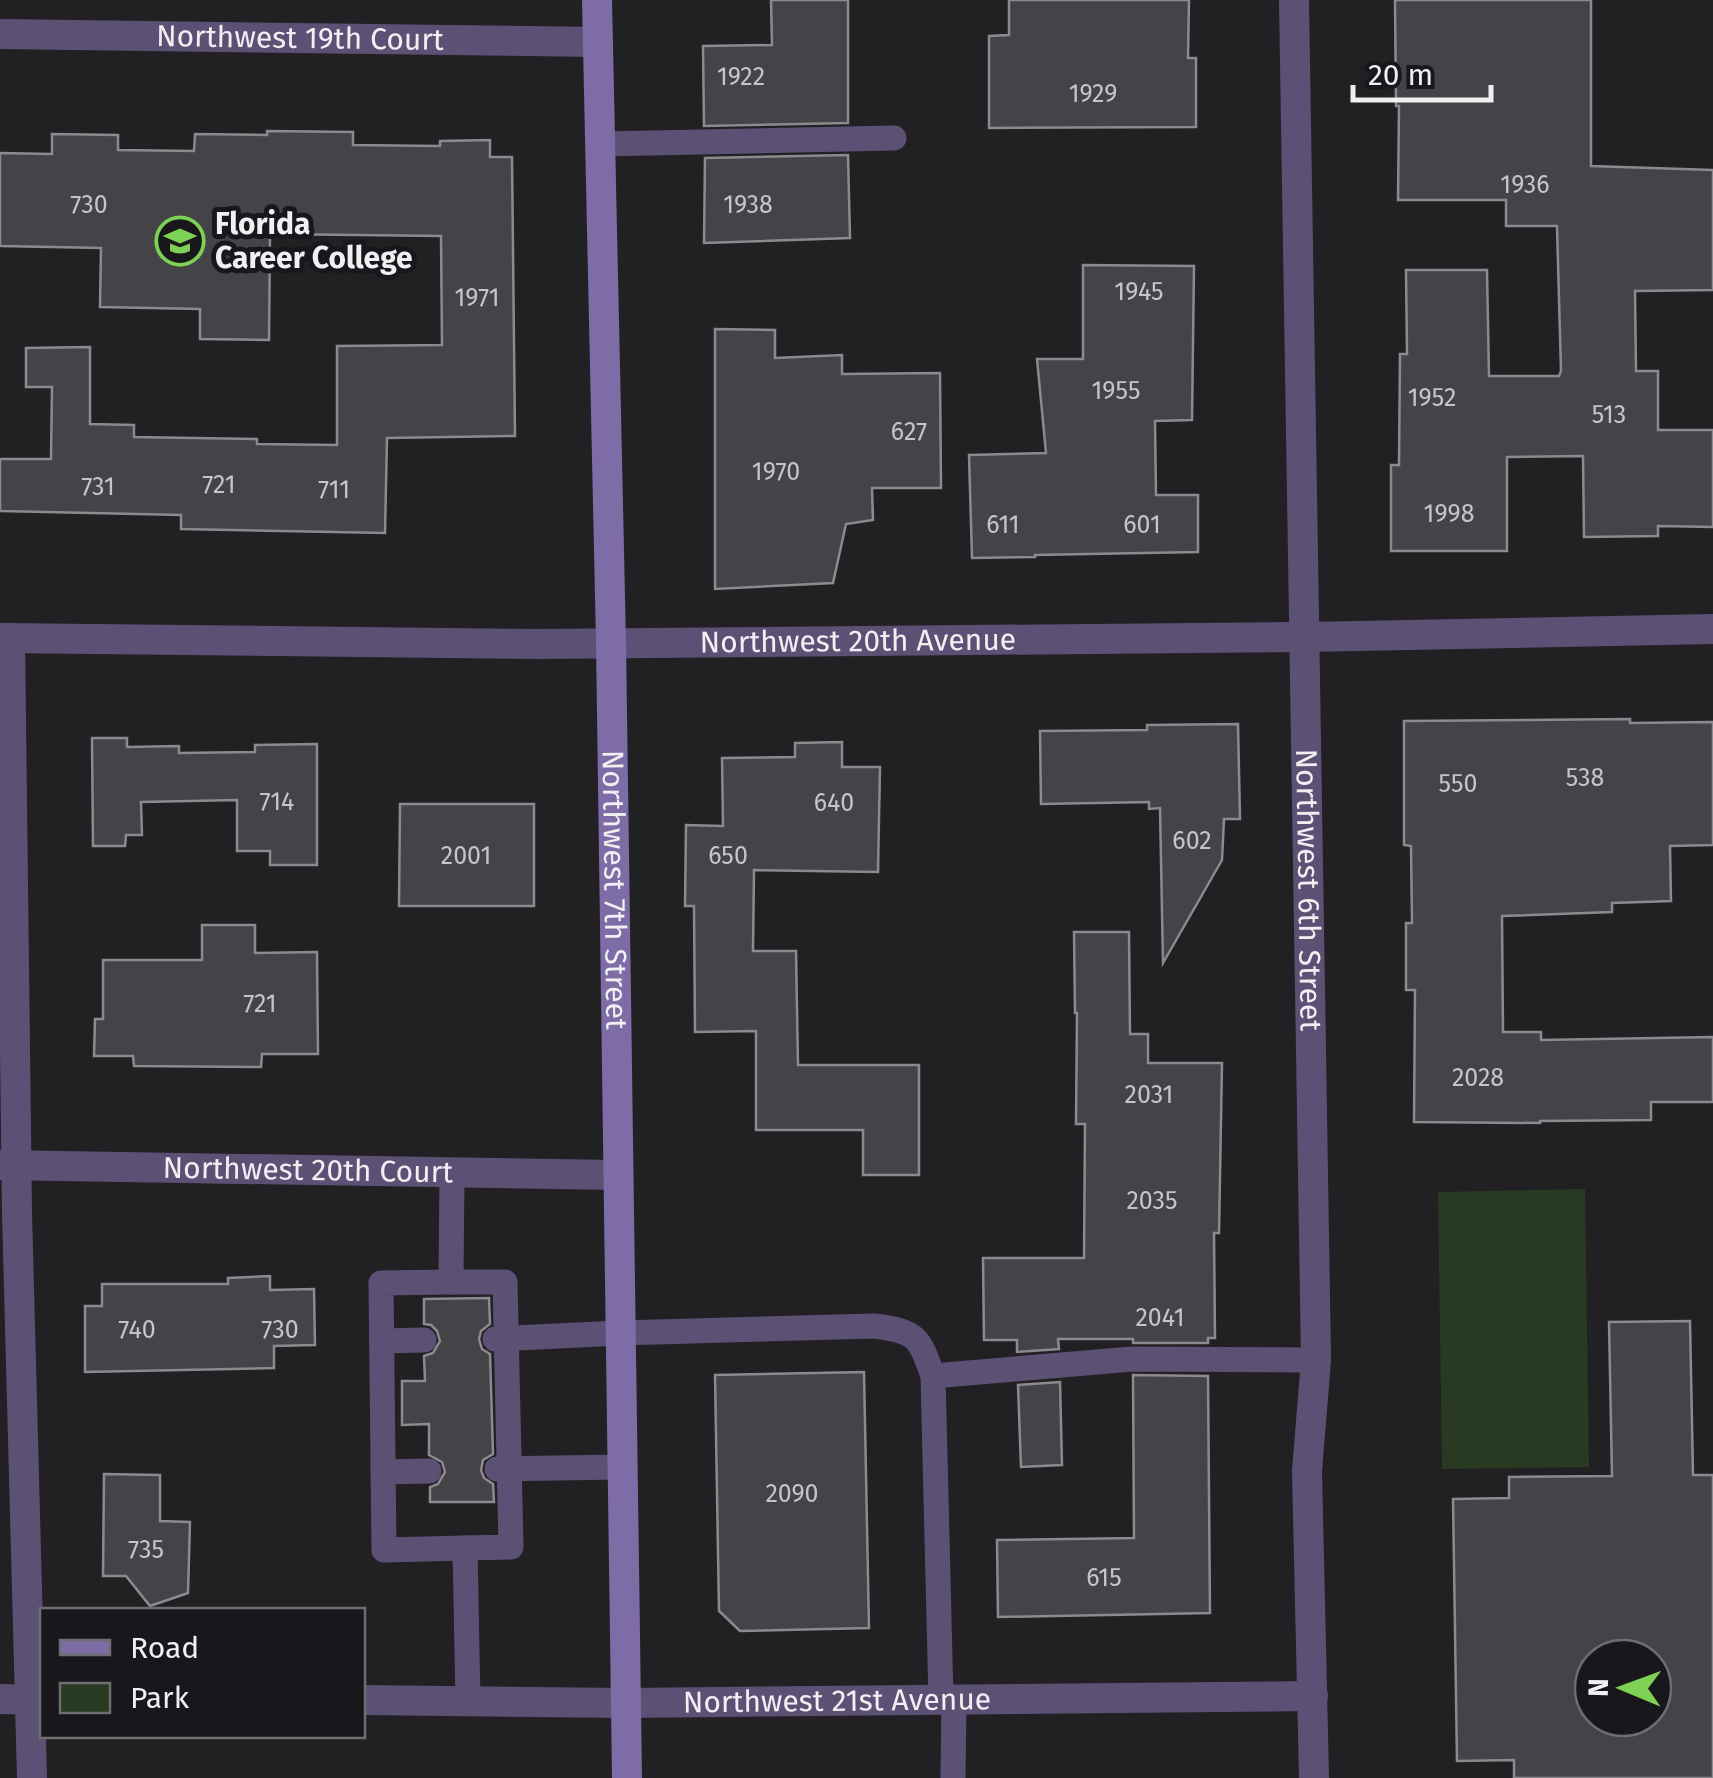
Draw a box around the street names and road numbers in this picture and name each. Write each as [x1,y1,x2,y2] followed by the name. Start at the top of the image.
[156,18,444,58] street label: Northwest 19th Court
[700,622,1016,661] street label: Northwest 20th Avenue
[1288,748,1329,1032] street label: Northwest 6th Street
[595,750,634,1030] street label: Northwest 7th Street
[162,1150,454,1190] street label: Northwest 20th Court
[683,1681,991,1720] street label: Northwest 21st Avenue

